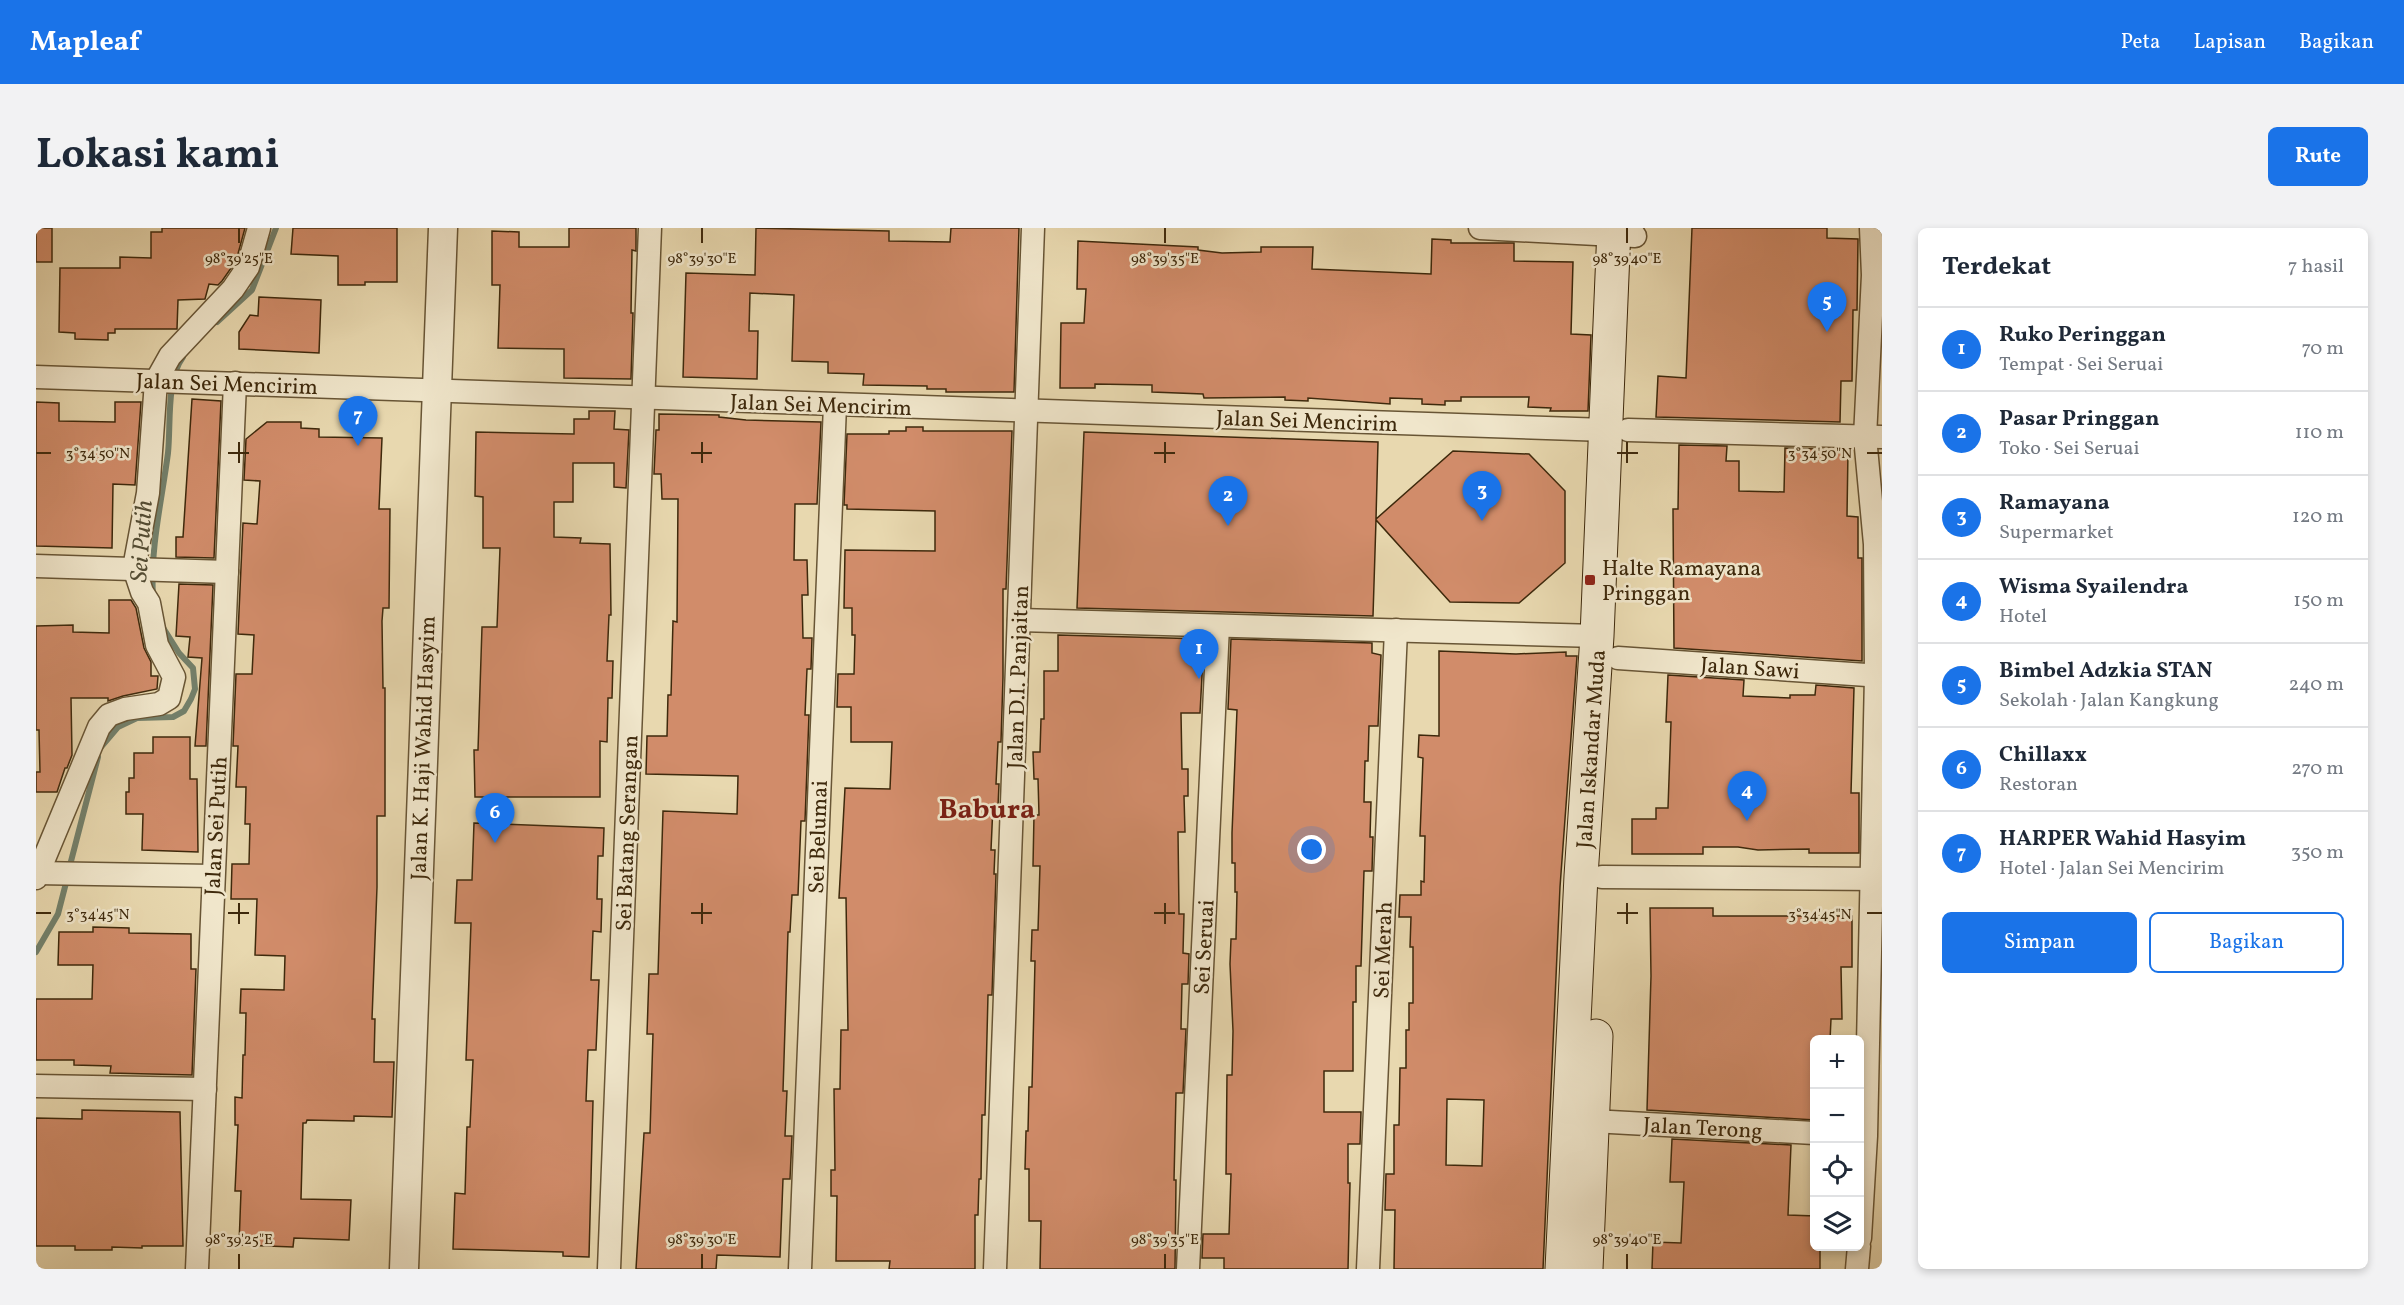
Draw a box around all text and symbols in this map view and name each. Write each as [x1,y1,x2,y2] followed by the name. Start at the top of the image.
[30,23,140,62] text: Mapleaf
[2121,28,2160,57] text: Peta
[2193,28,2266,57] text: Lapisan
[2299,28,2374,57] text: Bagikan
[36,127,280,186] text: Lokasi kami
[2268,127,2368,186] button: Rute
[205,249,273,270] text: 98°39'25"E
[667,249,737,270] text: 98°39'30"E
[1131,249,1199,270] text: 98°39'35"E
[1592,249,1662,270] text: 98°39'40"E
[1942,249,2051,285] text: Terdekat
[2288,253,2344,281] text: 7 hasil
[1808,282,1846,332] pin: 5
[1999,320,2166,351] text: Ruko Peringgan
[1957,335,1966,363] text: 1
[2301,335,2344,363] text: 70 m
[1999,351,2163,379] text: Tempat · Sei Seruai
[135,367,319,404] street label: Jalan Sei Mencirim
[729,388,913,425] street label: Jalan Sei Mencirim
[338,396,378,446] pin: 7
[1215,404,1399,441] street label: Jalan Sei Mencirim
[1999,404,2160,435] text: Pasar Pringgan
[1956,419,1967,447] text: 2
[2295,419,2344,447] text: 110 m
[1999,435,2140,463] text: Toko · Sei Seruai
[66,444,130,465] text: 3°34'50"N
[1788,444,1852,465] text: 3°34'50"N
[1462,472,1502,521] pin: 3
[1208,476,1248,526] pin: 2
[1999,488,2110,519] text: Ramayana
[123,499,163,583] water label: Sei Putih
[1956,503,1967,531] text: 3
[2292,503,2344,531] text: 120 m
[1999,519,2114,547] text: Supermarket
[1602,554,1761,610] place label: Halte Ramayana Pringgan
[1999,572,2189,603] text: Wisma Syailendra
[1583,573,1597,587] marker: Halte Ramayana Pringgan
[1001,585,1038,770] street label: Jalan D.I. Panjaitan
[1955,587,1968,615] text: 4
[2293,587,2344,615] text: 150 m
[1999,603,2047,631] text: Hotel
[404,615,445,881] street label: Jalan K. Haji Wahid Hasyim
[1180,630,1218,679] pin: 1
[1570,649,1615,850] street label: Jalan Iskandar Muda
[1699,651,1800,688] street label: Jalan Sawi
[1999,656,2212,687] text: Bimbel Adzkia STAN
[1957,671,1966,699] text: 5
[2289,671,2344,699] text: 240 m
[1999,687,2219,715] text: Sekolah · Jalan Kangkung
[610,734,647,932] street label: Sei Batang Serangan
[1999,740,2087,771] text: Chillaxx
[1956,755,1967,783] text: 6
[2291,755,2344,783] text: 270 m
[198,756,237,897] street label: Jalan Sei Putih
[1999,771,2078,799] text: Restoran
[1728,772,1766,821] pin: 4
[802,780,837,894] street label: Sei Belumai
[939,791,1035,830] district label: Babura
[476,794,514,843] pin: 6
[1999,824,2246,855] text: HARPER Wahid Hasyim
[1297,835,1326,864] your location
[1957,839,1966,867] text: 7
[2291,839,2344,867] text: 350 m
[1999,855,2225,883] text: Hotel · Jalan Sei Mencirim
[1188,899,1223,996] street label: Sei Seruai
[1367,901,1402,999] street label: Sei Merah
[66,905,130,926] text: 3°34'45"N
[1788,905,1852,926] text: 3°34'45"N
[1942,912,2137,973] button: Simpan
[2149,912,2344,973] button: Bagikan
[1810,1035,1864,1251] map controls
[1810,1035,1864,1089] button: +
[1810,1089,1864,1143] button: −
[1642,1111,1763,1148] street label: Jalan Terong
[1810,1143,1864,1197] button: locate
[1810,1197,1864,1251] button: layers
[205,1230,273,1251] text: 98°39'25"E
[667,1230,737,1251] text: 98°39'30"E
[1131,1230,1199,1251] text: 98°39'35"E
[1592,1230,1662,1251] text: 98°39'40"E

